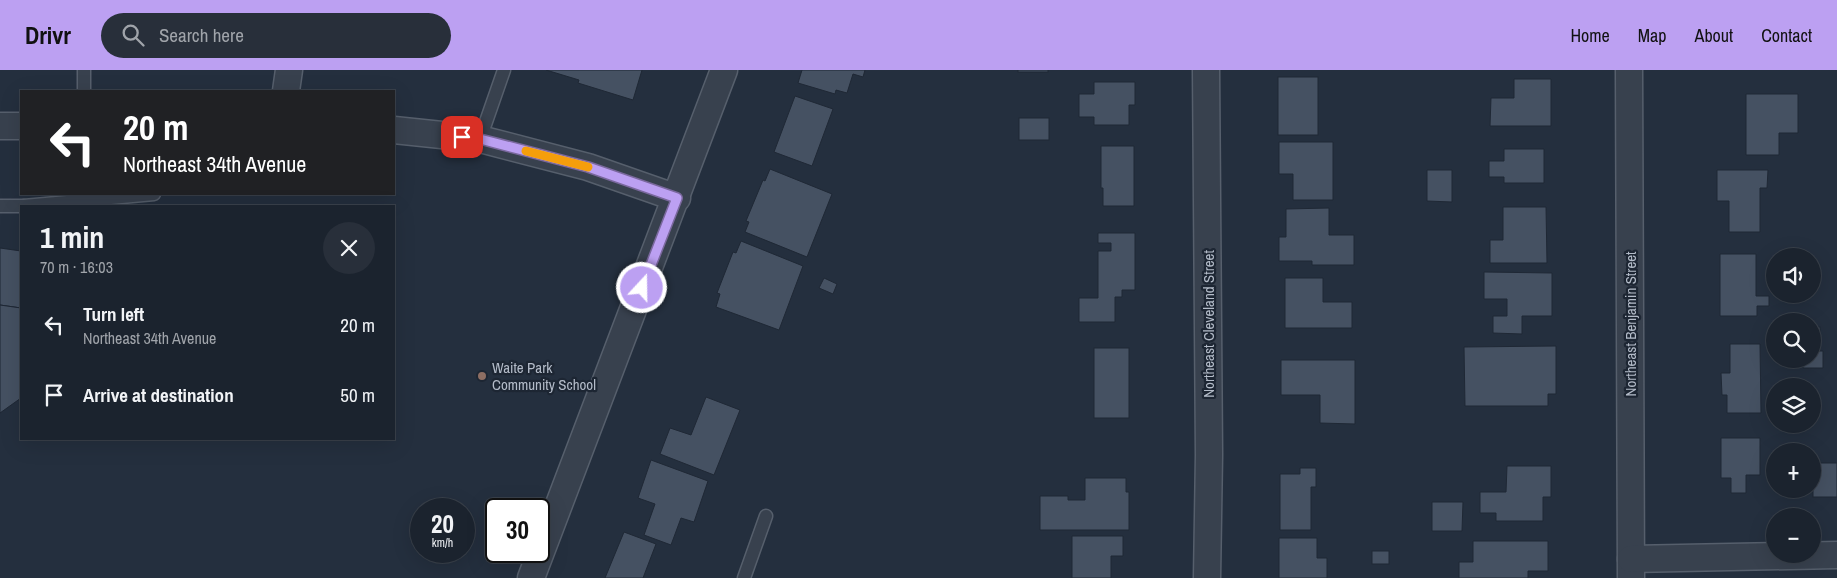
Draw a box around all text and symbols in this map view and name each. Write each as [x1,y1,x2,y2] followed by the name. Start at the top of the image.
[101,13,451,58] search box
[25,19,71,51] text: Drivr
[119,21,147,49] icon: search
[159,22,244,48] text: Search here
[1570,23,1610,48] text: Home
[1638,23,1667,48] text: Map
[1695,23,1733,48] text: About
[1761,23,1812,48] text: Contact
[123,104,188,151] text: 20 m
[40,110,105,175] icon: left
[441,116,483,158] pin
[448,123,476,151] icon: arrive
[123,149,306,179] text: Northeast 34th Avenue
[40,217,104,257] text: 1 min
[323,222,375,274] button: close
[1766,248,1821,563] map controls
[1766,248,1821,303] button: sound
[1198,250,1219,398] street label: Northeast Cleveland Street
[1620,251,1641,396] street label: Northeast Benjamin Street
[40,256,113,278] text: 70 m · 16:03
[615,261,667,313] position arrow
[83,301,144,327] text: Turn left
[40,311,68,339] icon: left
[340,312,375,338] text: 20 m
[1766,313,1821,368] button: search
[83,327,216,349] text: Northeast 34th Avenue
[492,357,596,395] place label: Waite Park Community School
[476,370,488,382] marker: Waite Park Community School
[1766,378,1821,433] button: layers
[40,381,68,409] icon: arrive
[83,382,234,408] text: Arrive at destination
[340,382,375,408] text: 50 m
[1766,443,1821,498] button: +
[485,498,550,563] speed limit sign: 30
[431,507,454,541] text: 20
[1766,508,1821,563] button: −
[432,535,453,551] text: km/h

